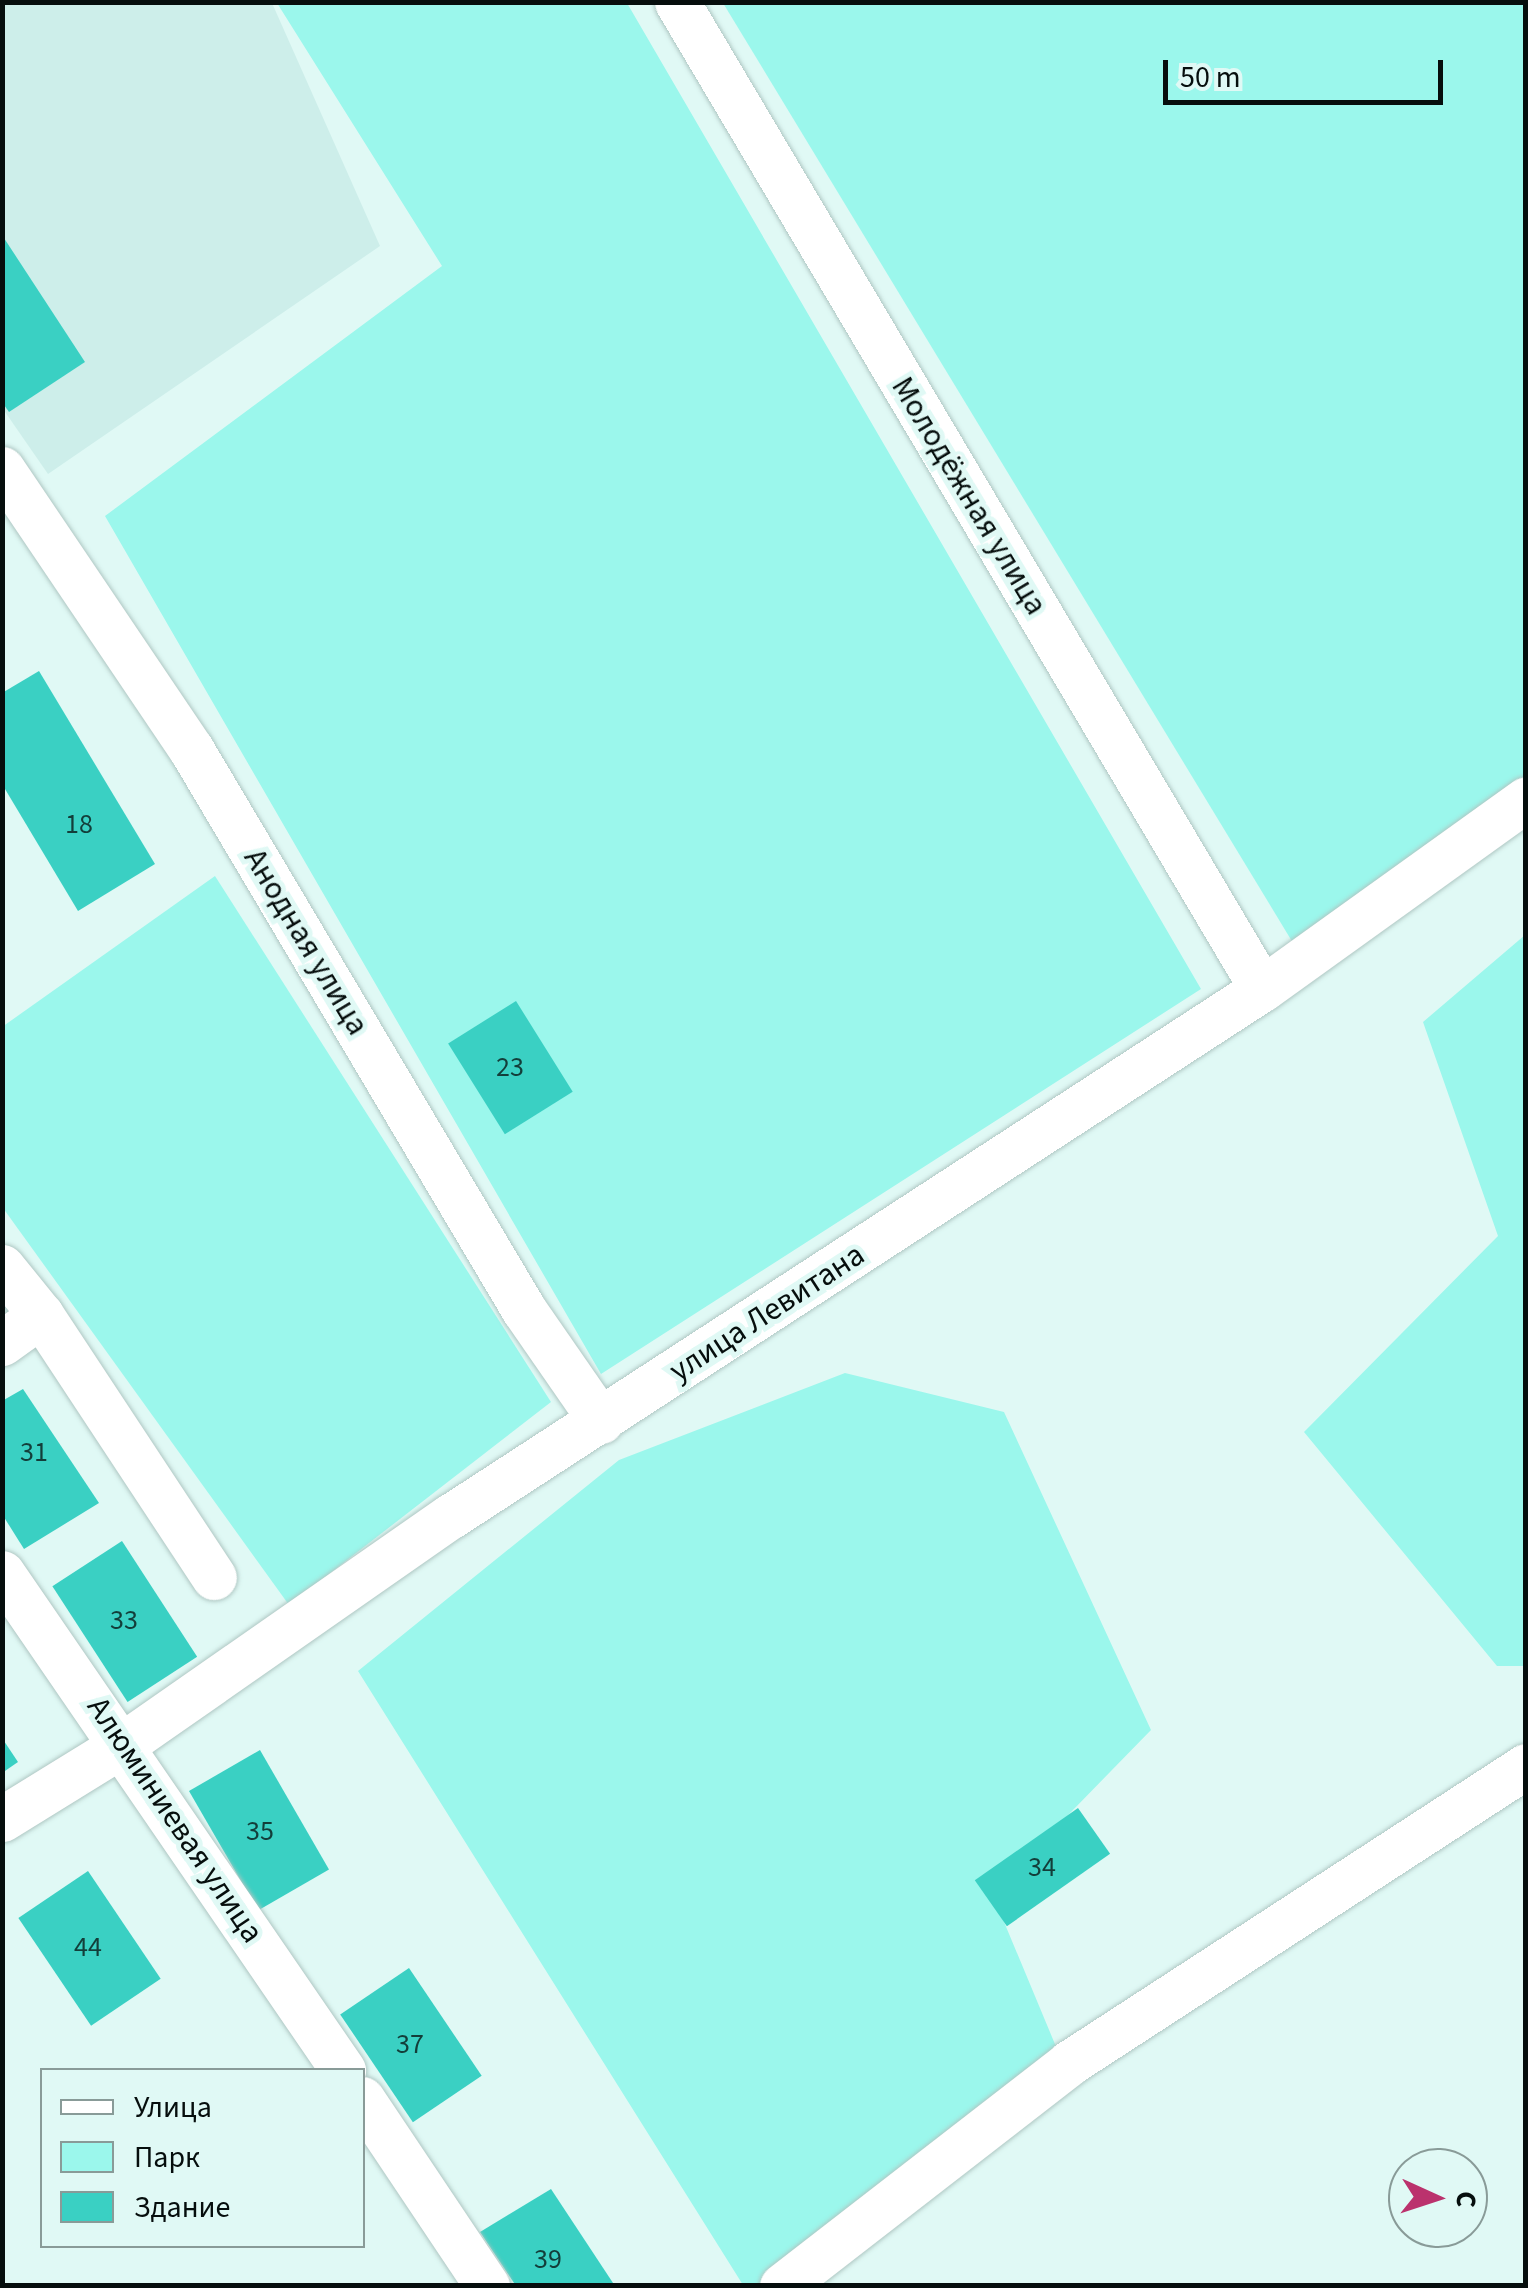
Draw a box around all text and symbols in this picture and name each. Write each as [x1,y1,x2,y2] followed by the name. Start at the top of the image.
[1168,40,1448,102] scale bar
[1180,56,1241,99] text: 50 m
[883,370,1055,622] street label: Молодёжная улица
[65,807,93,841] house number: 18
[235,842,377,1042] street label: Анодная улица
[496,1050,524,1084] house number: 23
[662,1236,872,1390] street label: улица Левитана
[20,1435,48,1469] house number: 31
[110,1603,138,1637] house number: 33
[79,1690,271,1950] street label: Алюминиевая улица
[246,1814,274,1848] house number: 35
[1028,1850,1056,1884] house number: 34
[74,1930,102,1964] house number: 44
[396,2027,424,2061] house number: 37
[40,2068,365,2248] legend
[134,2086,212,2129] text: Улица
[134,2136,200,2179] text: Парк
[1388,2148,1488,2248] north arrow
[134,2186,230,2229] text: Здание
[1446,2190,1486,2209] text: С
[534,2242,562,2276] house number: 39

